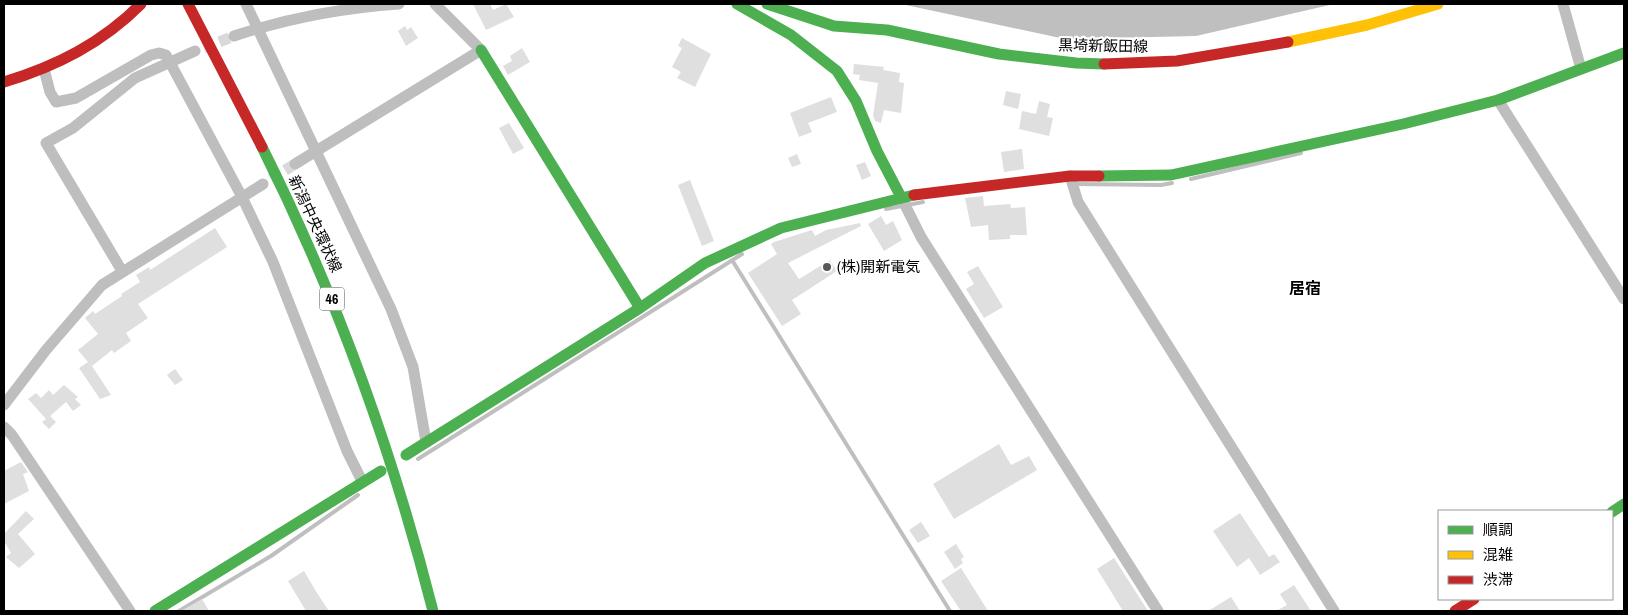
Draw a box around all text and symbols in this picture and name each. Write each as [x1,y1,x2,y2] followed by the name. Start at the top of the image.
[1058,34,1148,57] street label: 黒埼新飯田線
[284,172,347,276] street label: 新潟中央環状線
[837,256,920,277] place label: (株)開新電気
[821,261,833,273] marker: (株)開新電気
[1289,277,1321,299] district label: 居宿
[320,288,344,310] road number: 46
[1438,510,1613,600] legend
[1483,519,1513,540] text: 順調
[1483,544,1513,565] text: 混雑
[1483,569,1513,590] text: 渋滞

